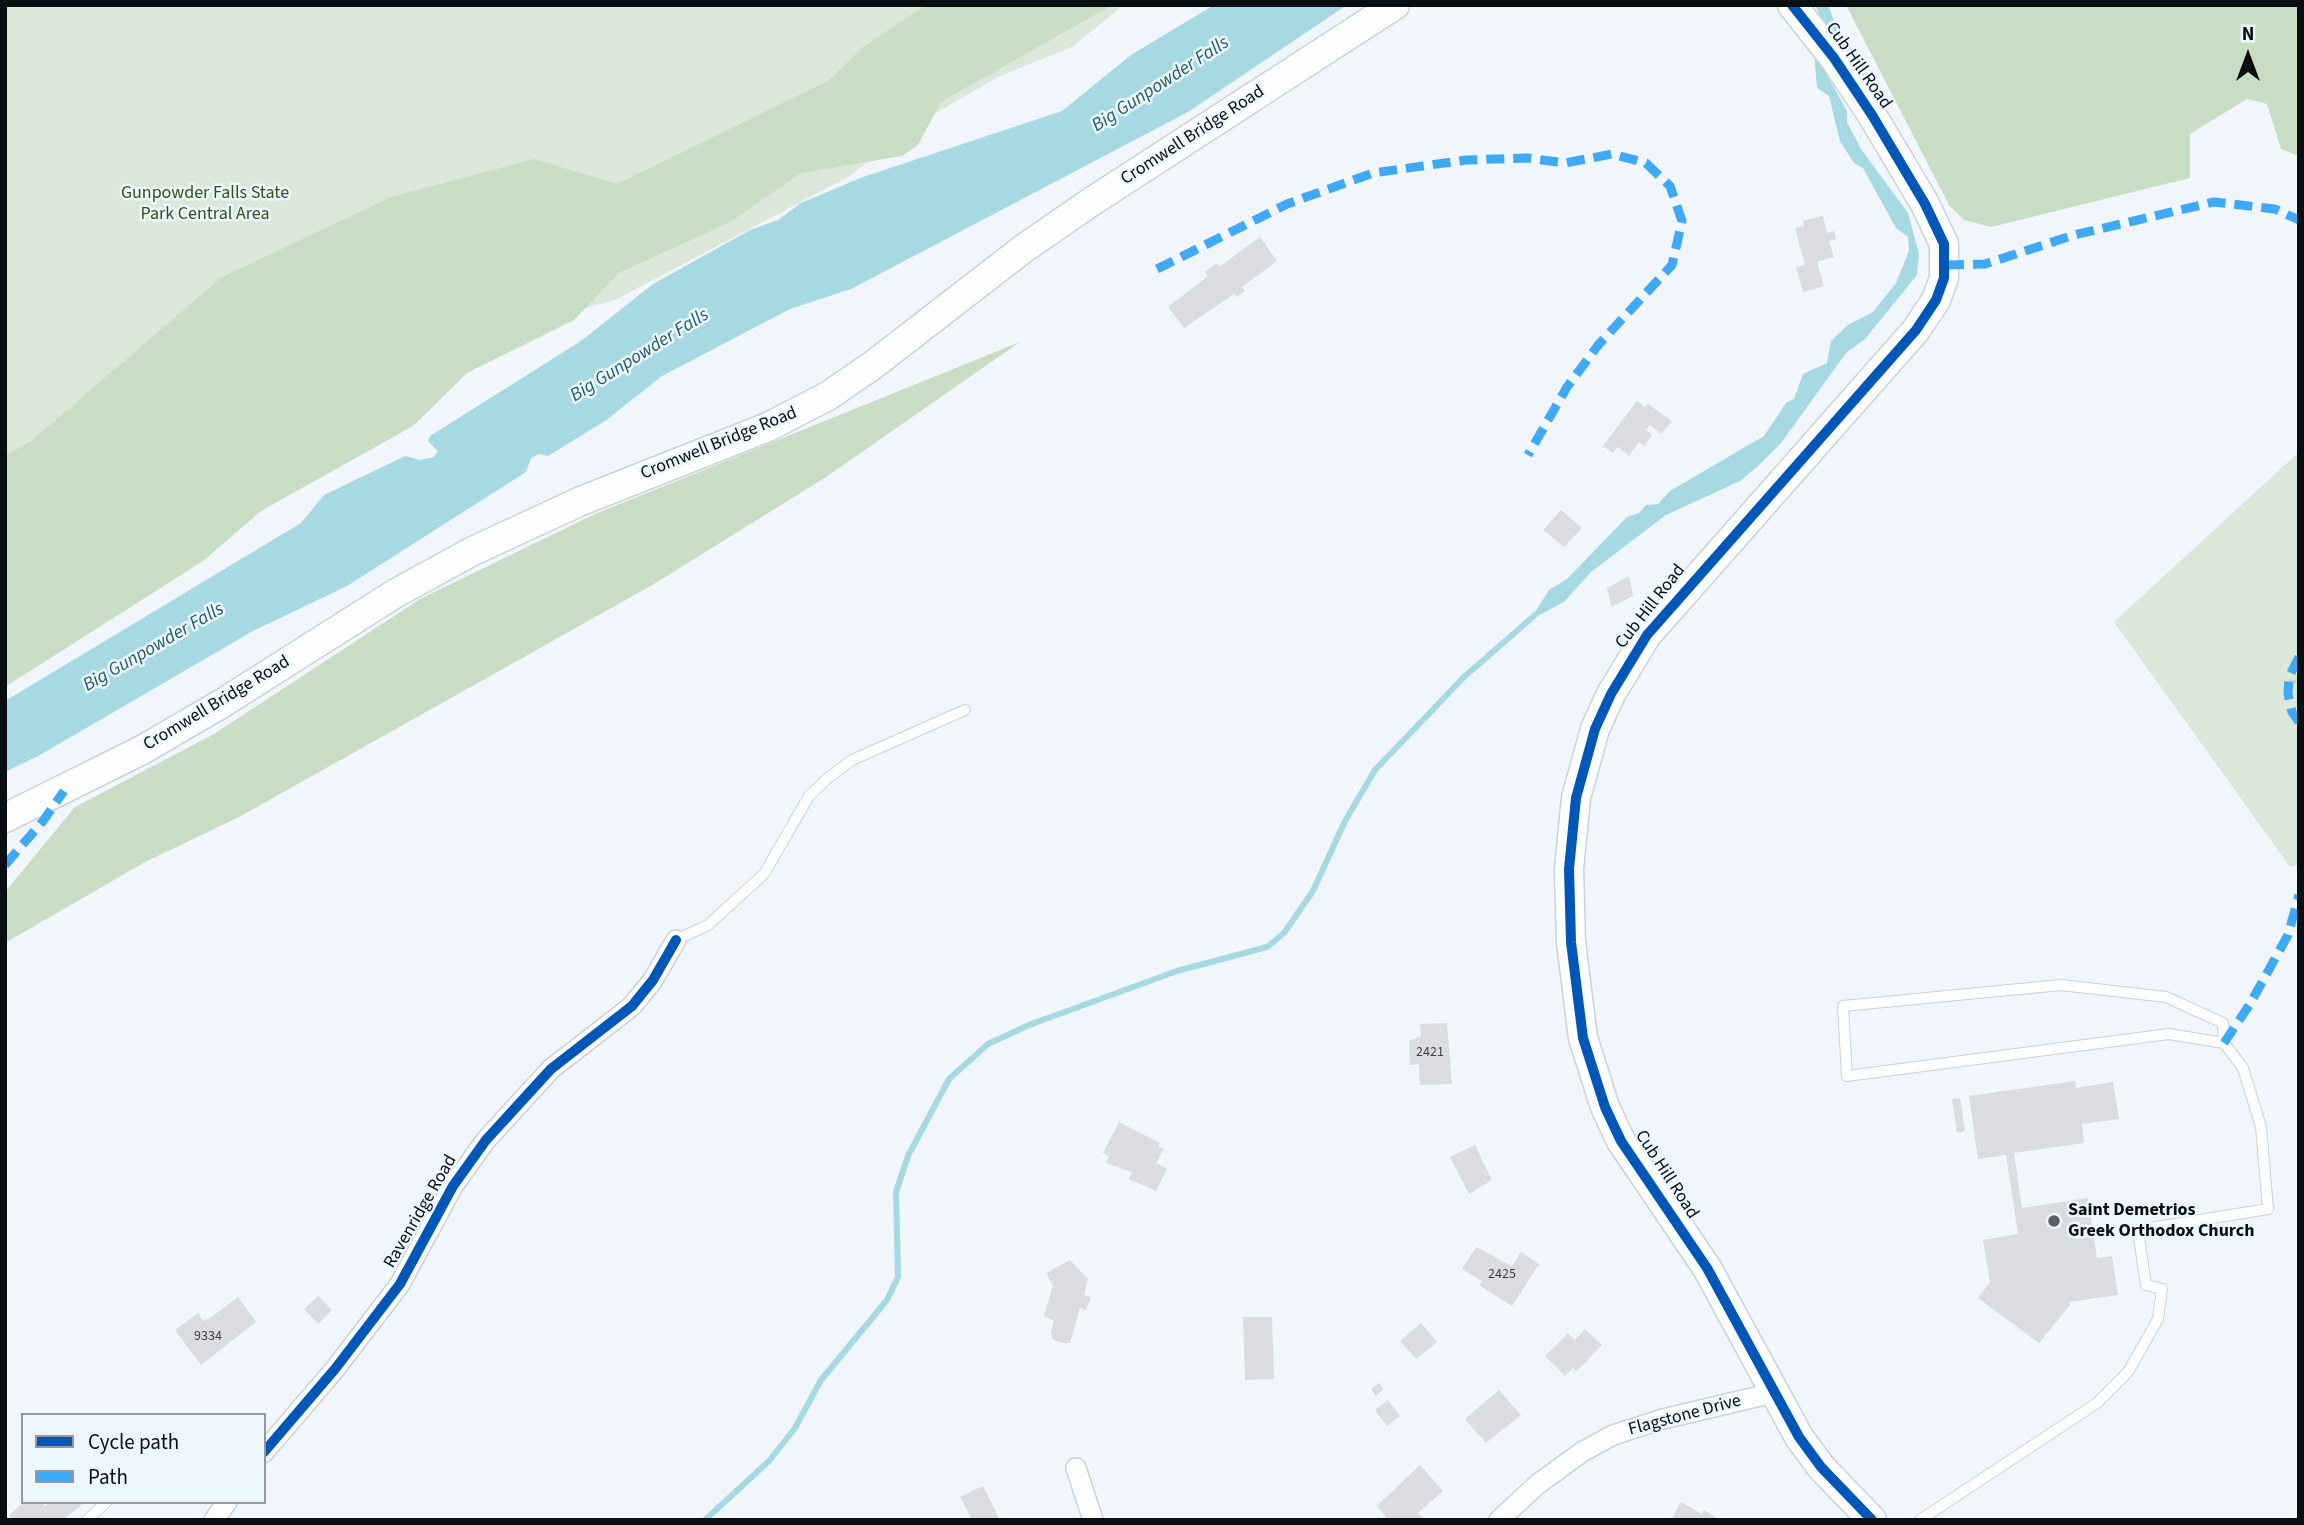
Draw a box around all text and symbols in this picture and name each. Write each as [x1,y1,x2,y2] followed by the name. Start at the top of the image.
[1820,18,1896,114] street label: Cub Hill Road
[2213,21,2283,91] north arrow
[2242,21,2254,48] text: N
[1088,32,1234,138] water label: Big Gunpowder Falls
[1117,82,1269,190] street label: Cromwell Bridge Road
[121,183,289,226] park label: Gunpowder Falls State Park Central Area
[567,304,713,408] water label: Big Gunpowder Falls
[638,403,800,485] street label: Cromwell Bridge Road
[1611,561,1691,653] street label: Cub Hill Road
[79,598,229,698] water label: Big Gunpowder Falls
[140,652,294,756] street label: Cromwell Bridge Road
[1416,1045,1444,1061] house number: 2421
[1629,1127,1703,1223] street label: Cub Hill Road
[380,1152,462,1272] street label: Ravenridge Road
[2068,1200,2255,1242] place label: Saint Demetrios Greek Orthodox Church
[2046,1213,2062,1229] marker: Saint Demetrios Greek Orthodox Church
[1488,1267,1516,1283] house number: 2425
[194,1329,222,1345] house number: 9334
[1626,1391,1744,1441] street label: Flagstone Drive
[21,1413,266,1504] legend
[88,1427,179,1457] text: Cycle path
[88,1462,128,1492] text: Path

